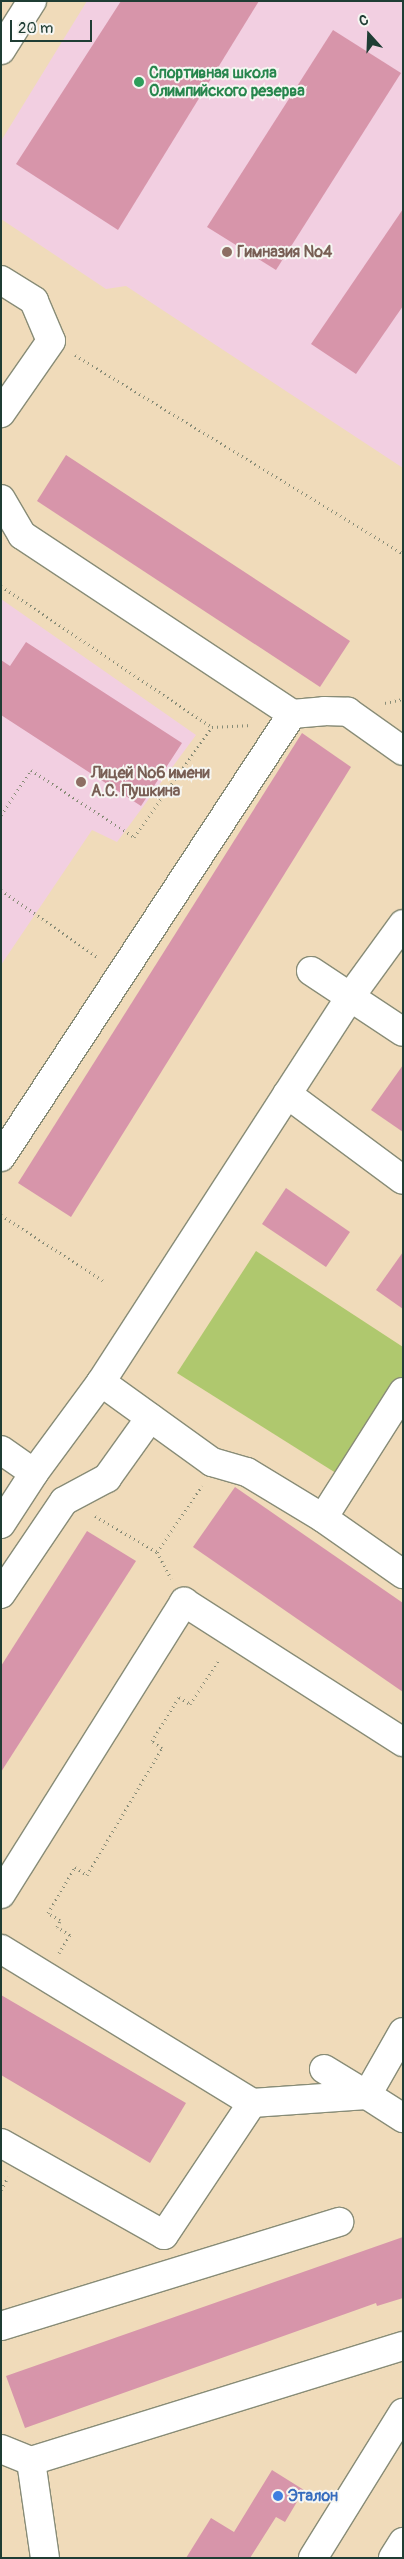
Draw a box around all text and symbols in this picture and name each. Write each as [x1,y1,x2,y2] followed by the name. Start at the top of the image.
[12,10,95,42] scale bar
[344,10,394,60] north arrow
[357,11,371,30] text: С
[18,19,53,38] text: 20 m
[149,63,305,101] place label: Спортивная школа Олимпийского резерва
[133,76,145,88] marker: Спортивная школа Олимпийского резерва
[237,242,332,262] place label: Гимназия №4
[221,246,233,258] marker: Гимназия №4
[91,763,210,801] place label: Лицей №6 имени А.С. Пушкина
[75,776,87,788] marker: Лицей №6 имени А.С. Пушкина
[288,2486,338,2506] place label: Эталон
[272,2490,284,2502] marker: Эталон

